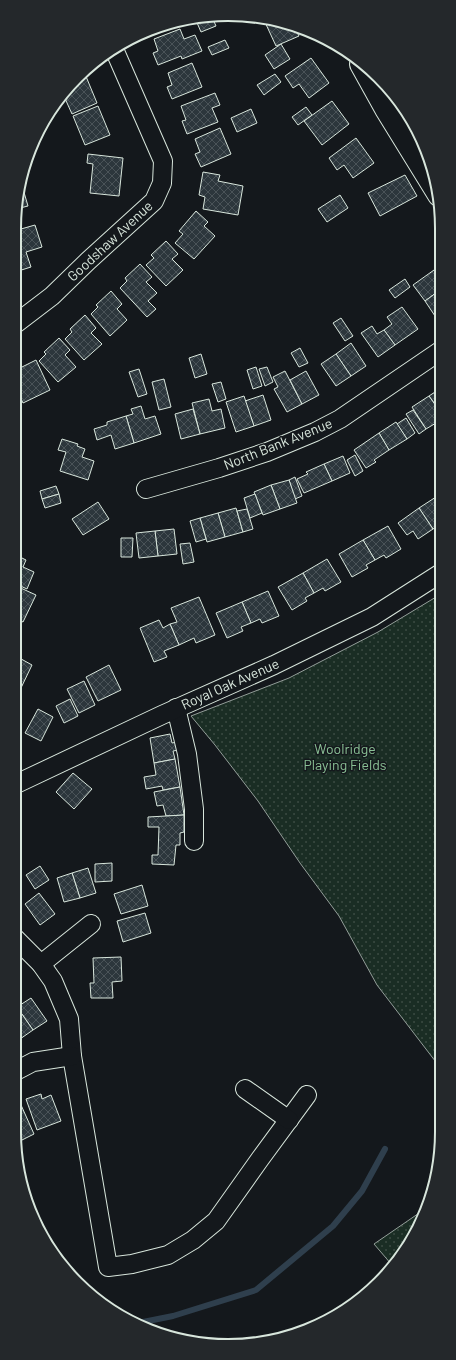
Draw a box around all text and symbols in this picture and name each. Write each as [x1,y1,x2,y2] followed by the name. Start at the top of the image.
[64,197,156,284] street label: Goodshaw Avenue
[221,414,335,473] street label: North Bank Avenue
[178,654,281,713] street label: Royal Oak Avenue
[303,740,387,773] park label: Woolridge Playing Fields

